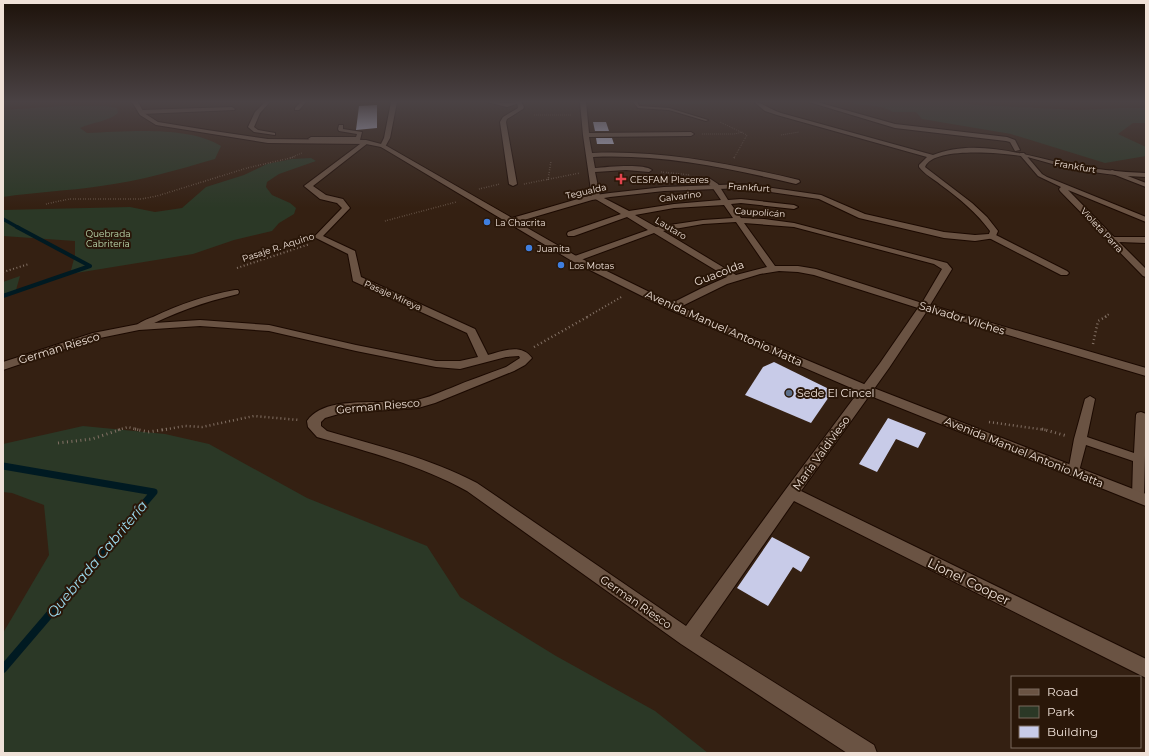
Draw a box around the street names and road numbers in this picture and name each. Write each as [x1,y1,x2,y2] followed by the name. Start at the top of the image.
[1053,157,1097,175] street label: Frankfurt
[728,180,771,194] street label: Frankfurt
[565,181,607,201] street label: Tegualda
[658,188,702,204] street label: Galvarino
[734,205,786,219] street label: Caupolicán
[1079,205,1125,255] street label: Violeta Parra
[653,214,689,242] street label: Lautaro
[241,230,316,264] street label: Pasaje R. Aquino
[692,257,746,289] street label: Guacolda
[363,277,423,313] street label: Pasaje Mireya
[643,287,805,369] street label: Avenida Manuel Antonio Matta
[917,298,1007,338] street label: Salvador Vilches
[17,329,101,367] street label: German Riesco
[336,395,420,417] street label: German Riesco
[789,413,853,493] street label: María Valdivieso
[942,414,1106,490] street label: Avenida Manuel Antonio Matta
[925,554,1013,608] street label: Lionel Cooper
[598,572,674,632] street label: German Riesco

